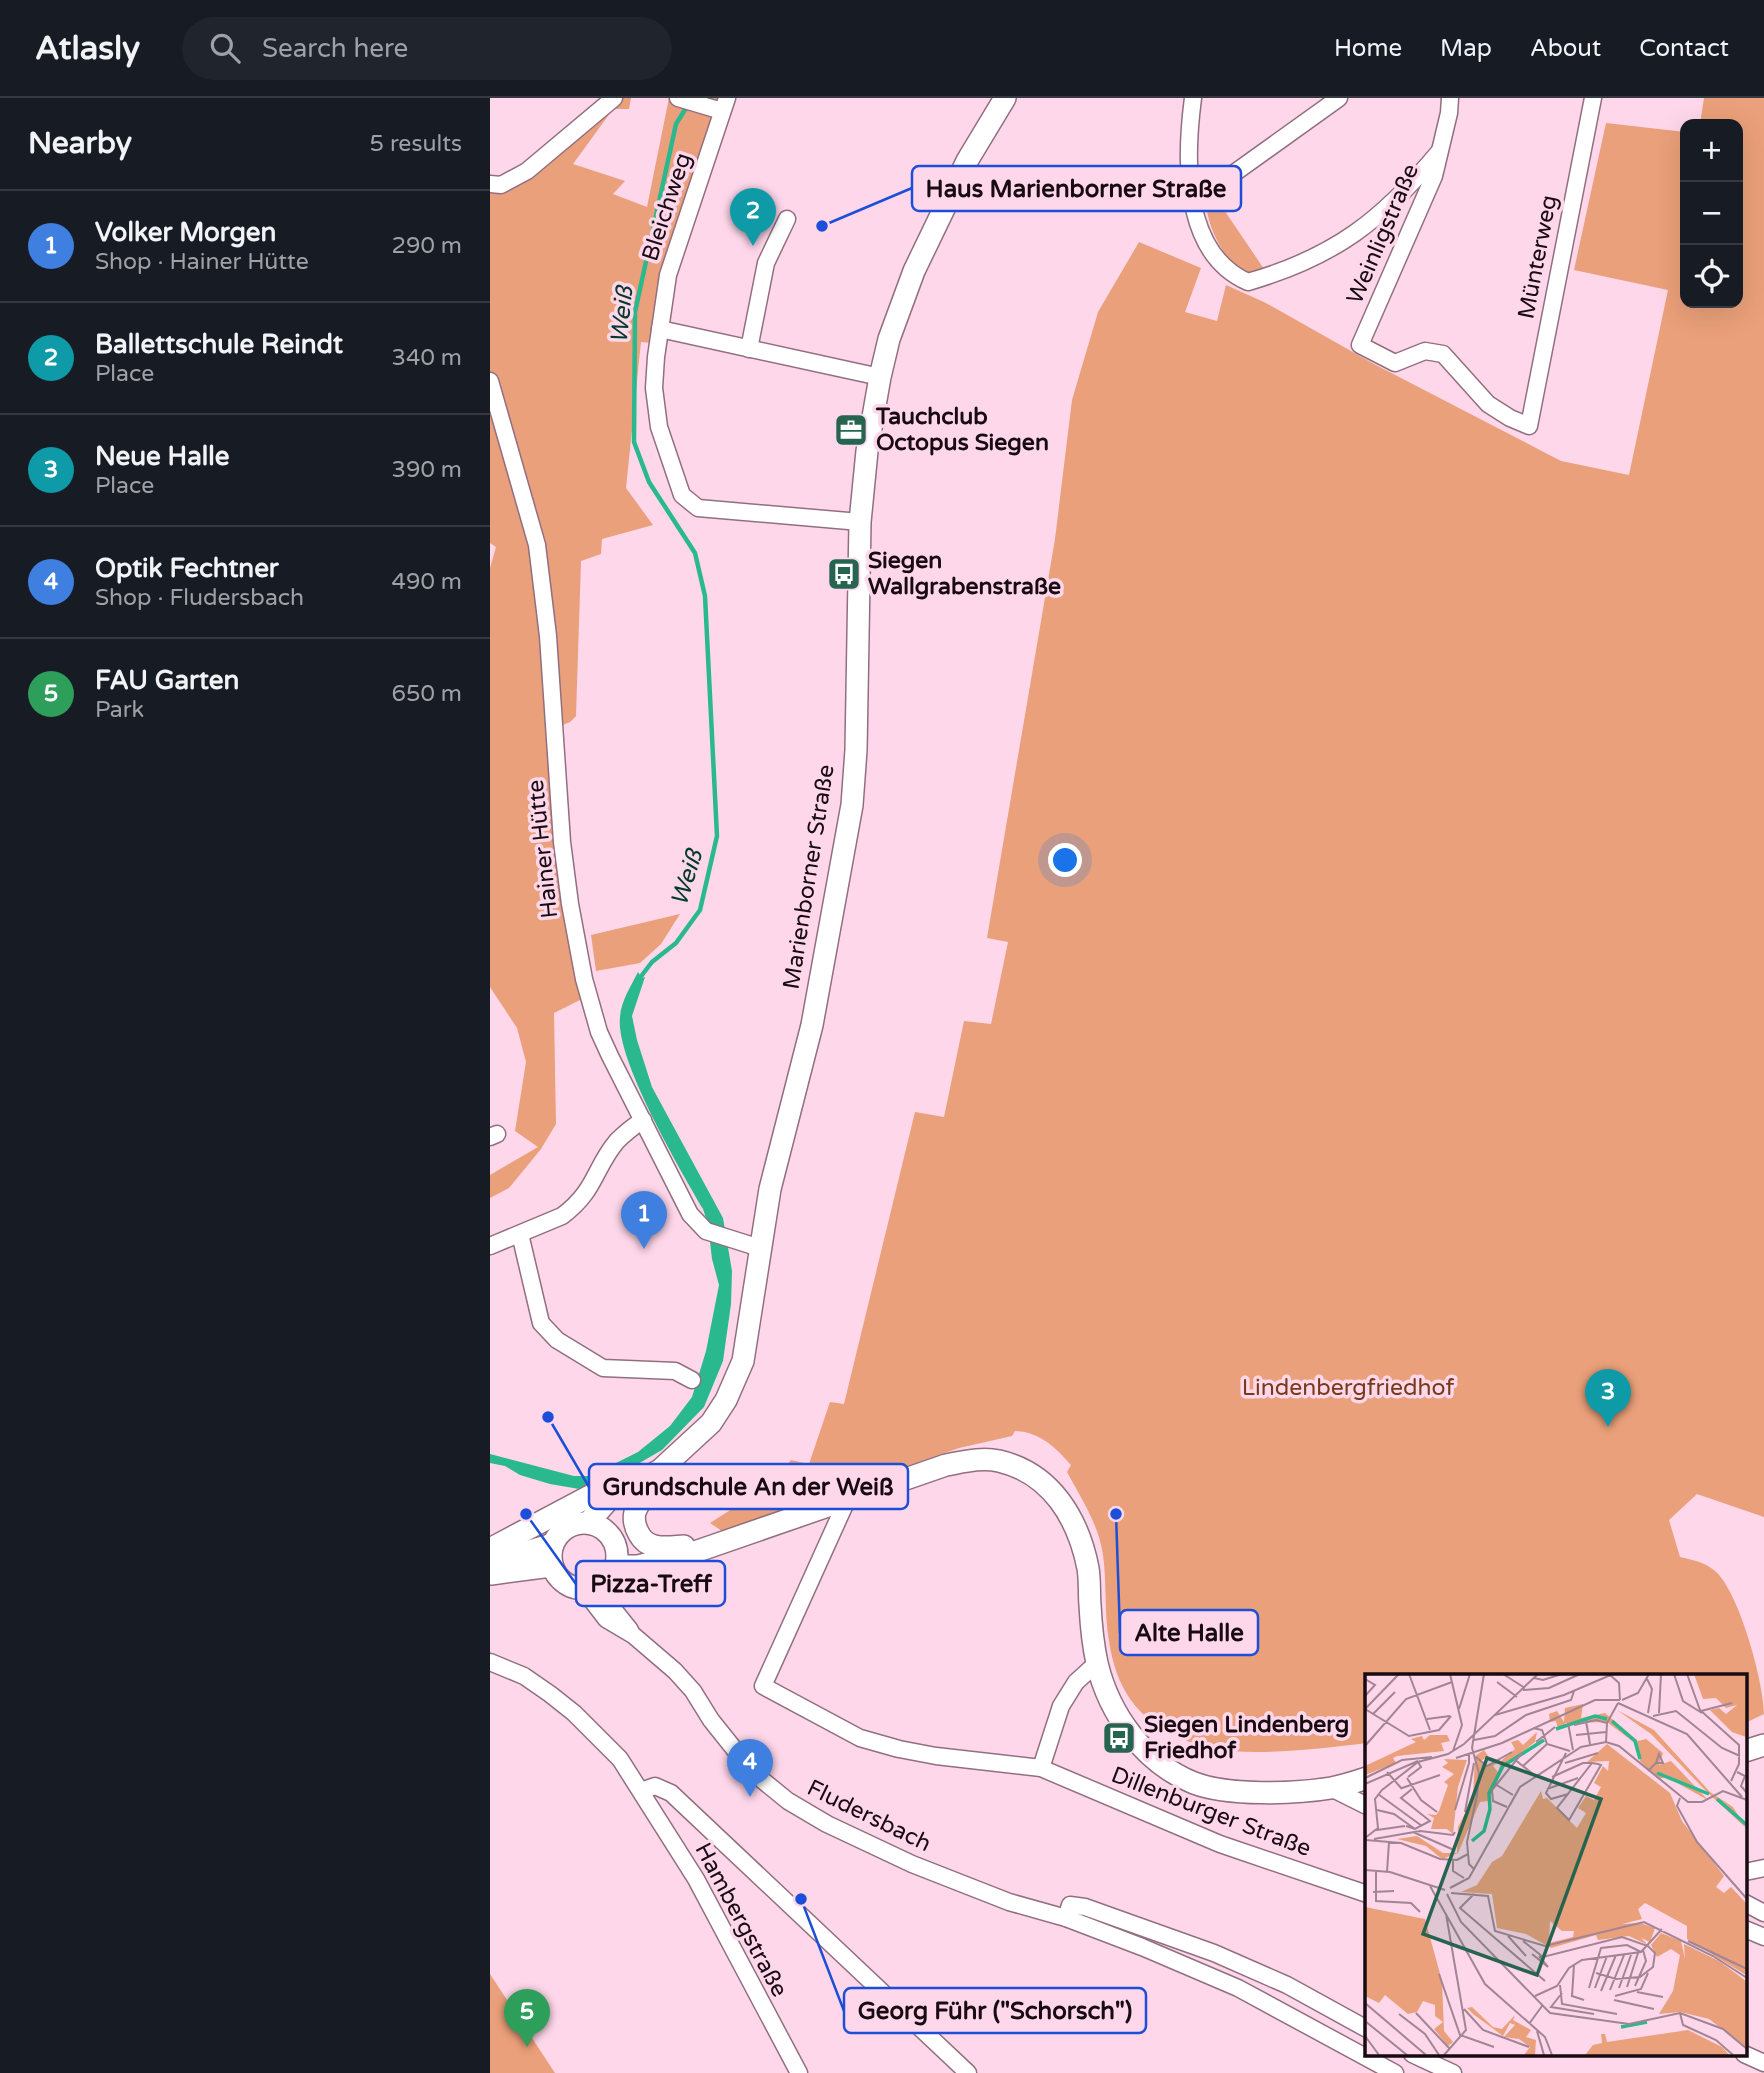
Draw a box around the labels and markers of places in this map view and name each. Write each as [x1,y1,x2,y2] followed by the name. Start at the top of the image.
[912,166,1241,211] callout: Haus Marienborner Straße
[730,188,776,246] pin: 2
[875,403,1049,457] place label: Tauchclub Octopus Siegen
[832,411,870,449] office icon: Tauchclub Octopus Siegen
[868,547,1061,601] place label: Siegen Wallgrabenstraße
[825,555,863,593] bus stop icon: Siegen Wallgrabenstraße
[621,1191,667,1249] pin: 1
[1585,1369,1631,1427] pin: 3
[589,1464,908,1509] callout: Grundschule An der Weiß
[576,1561,725,1606] callout: Pizza-Treff
[1120,1610,1258,1655] callout: Alte Halle
[1144,1711,1349,1765] place label: Siegen Lindenberg Friedhof
[1100,1719,1138,1757] bus stop icon: Siegen Lindenberg Friedhof
[727,1739,773,1797] pin: 4
[844,1988,1146,2033] callout: Georg Führ ("Schorsch")
[504,1989,550,2047] pin: 5

